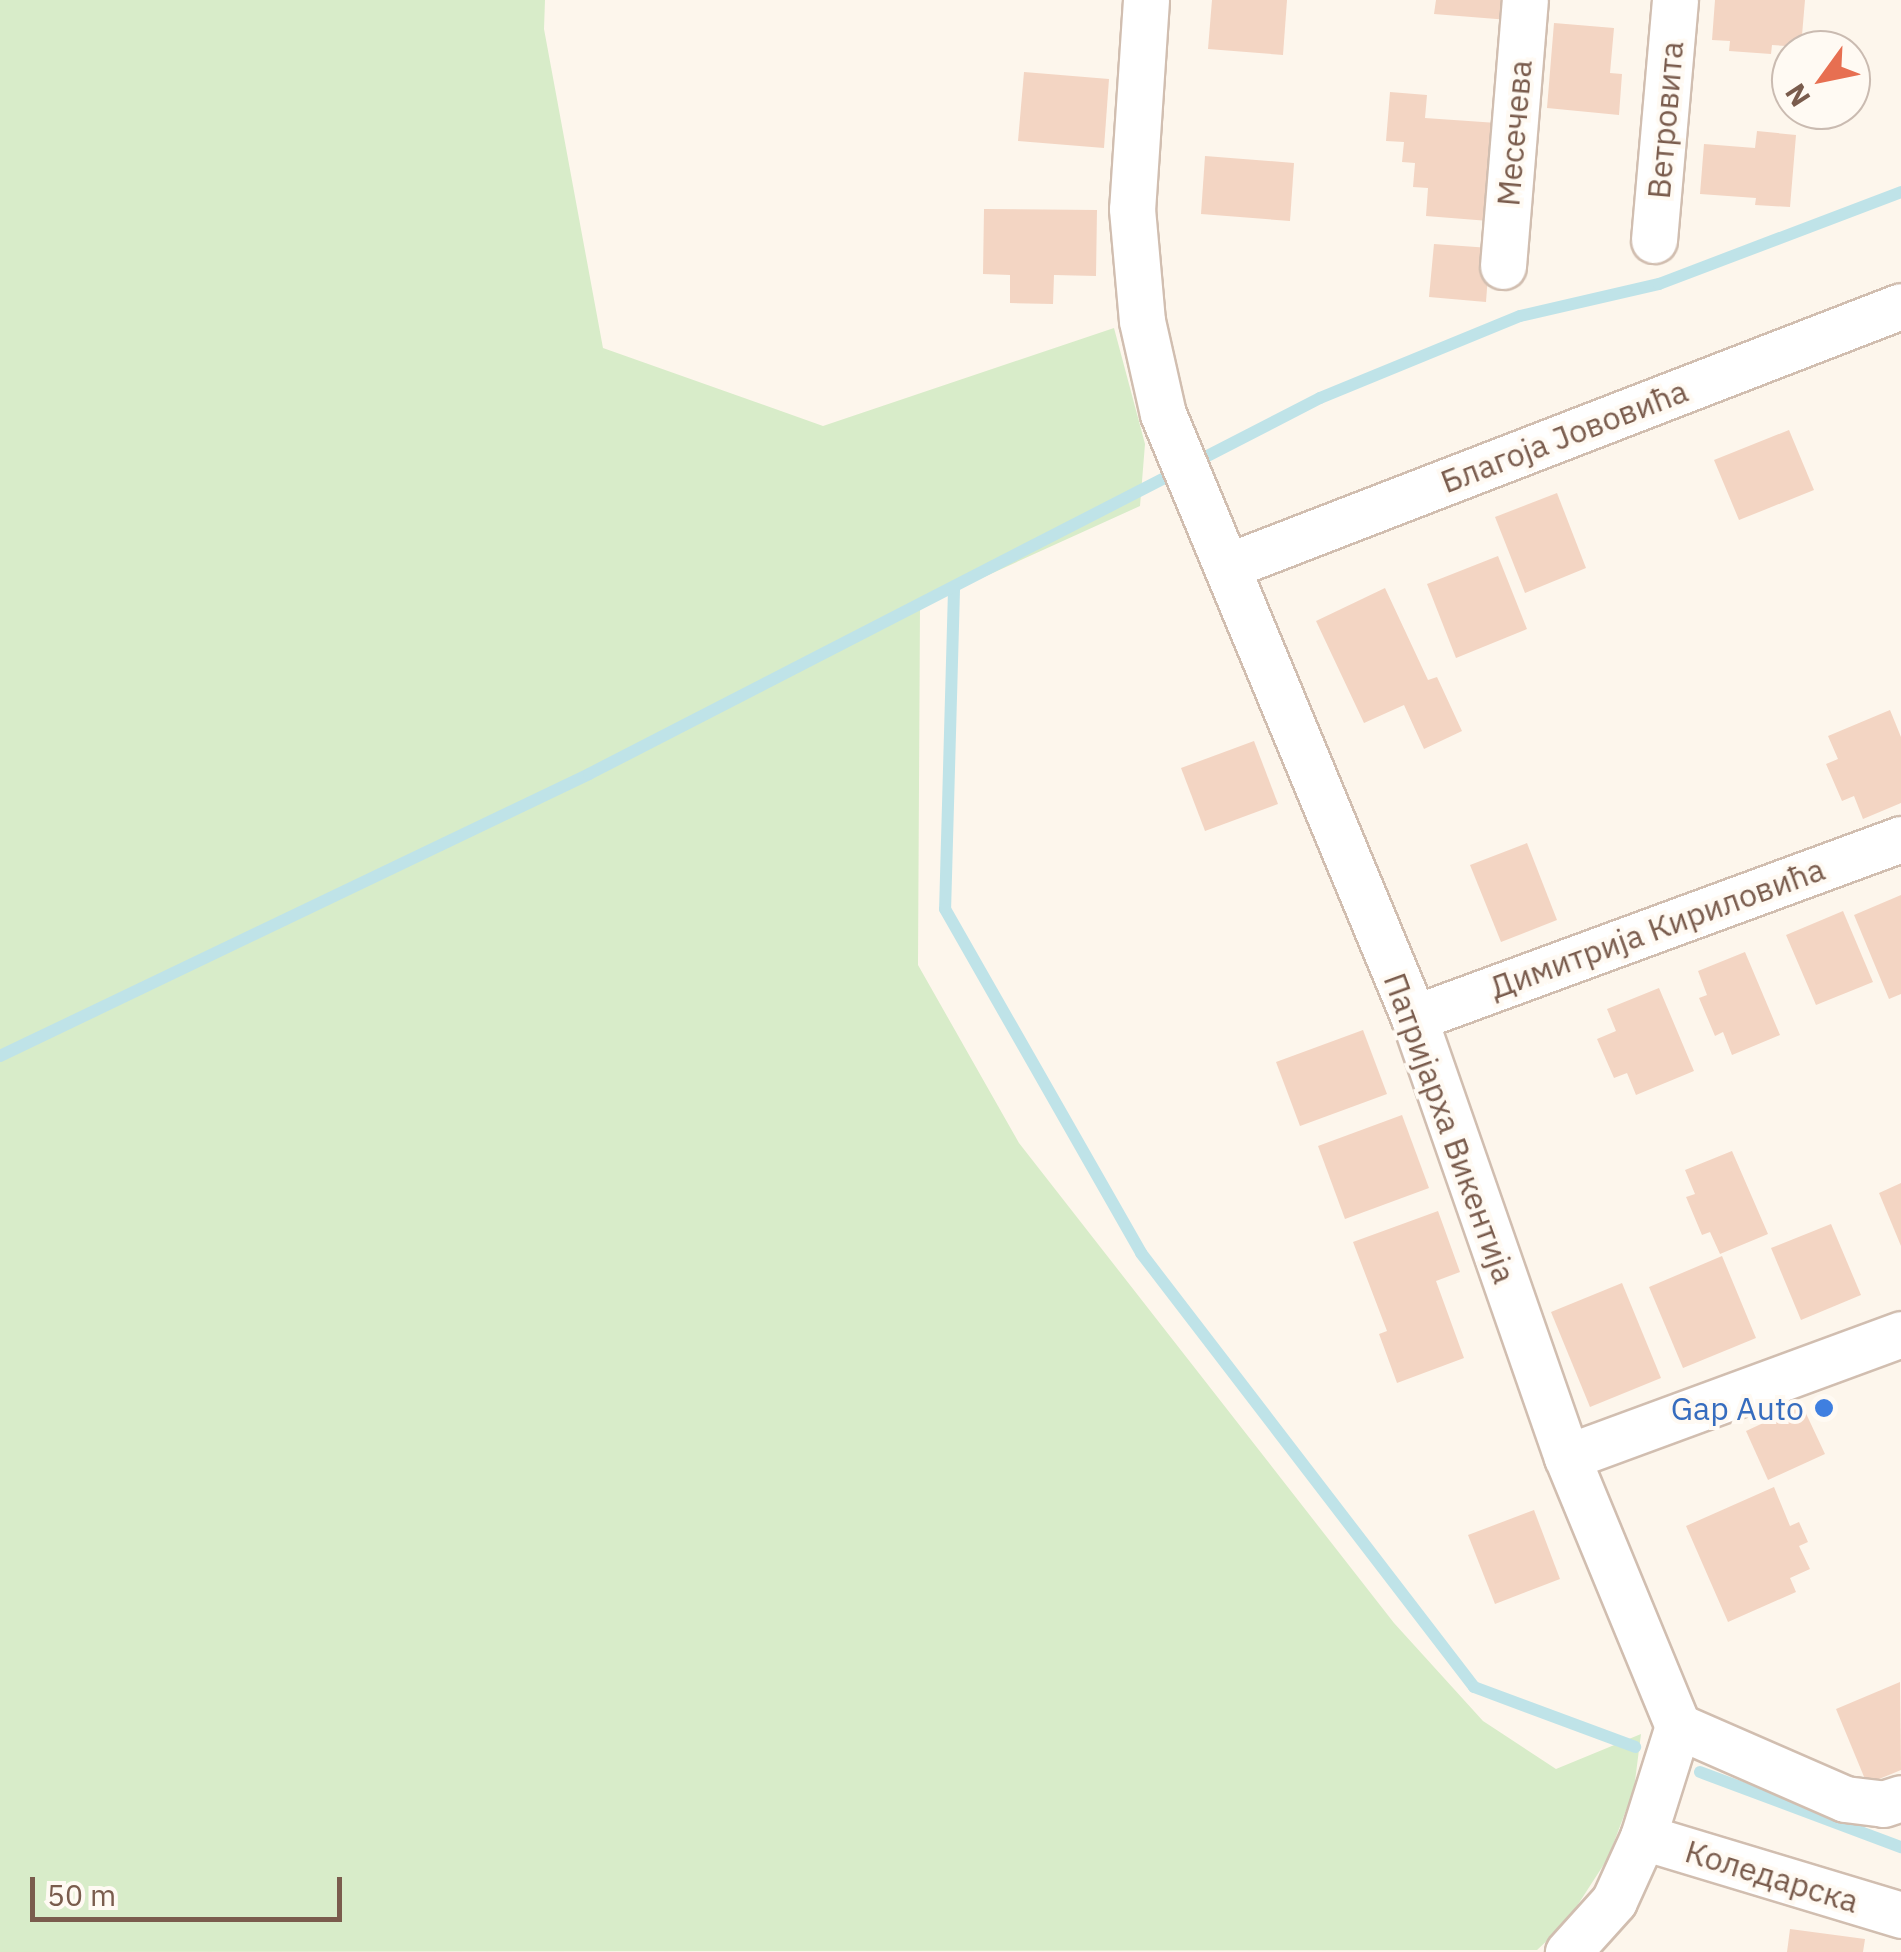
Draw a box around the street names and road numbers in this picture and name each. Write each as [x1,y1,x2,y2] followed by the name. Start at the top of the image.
[1639,40,1691,200] street label: Ветровита
[1488,58,1540,208] street label: Месечева
[1435,371,1693,501] street label: Благоја Јововића
[1484,850,1830,1006] street label: Димитрија Кириловића
[1376,968,1524,1288] street label: Патријарха Викентија
[1681,1831,1863,1921] street label: Коледарска

